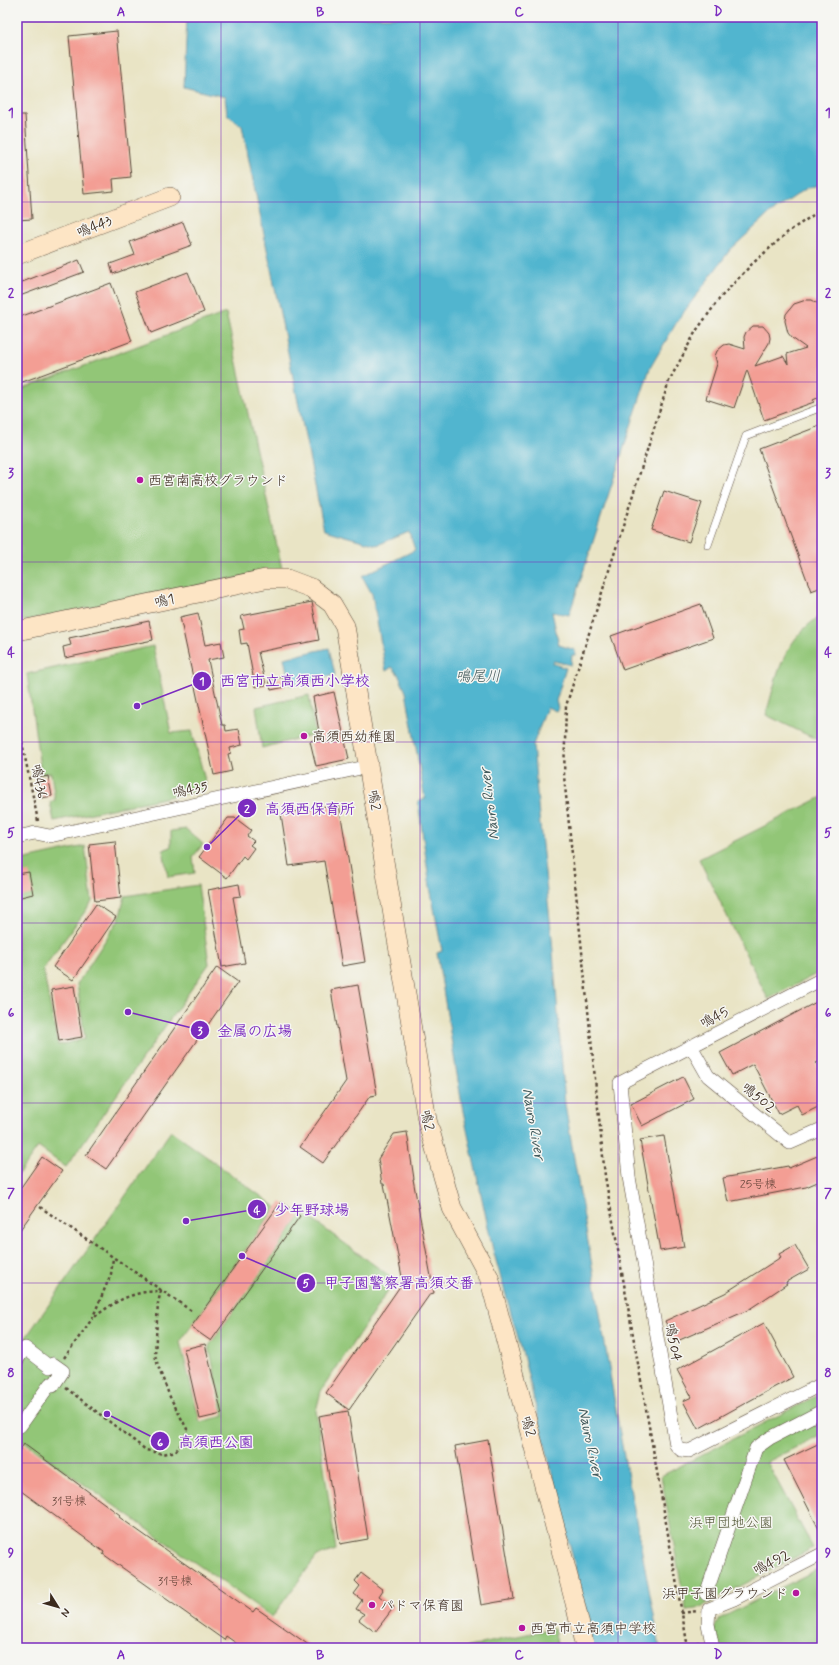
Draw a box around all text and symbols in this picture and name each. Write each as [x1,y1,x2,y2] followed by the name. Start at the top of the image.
[117,4,125,21] text: A
[316,4,325,21] text: B
[514,4,524,21] text: C
[714,4,723,21] text: D
[8,105,14,122] text: 1
[825,105,831,122] text: 1
[74,212,115,242] street label: 鳴443
[8,285,15,302] text: 2
[825,285,832,302] text: 2
[8,465,14,482] text: 3
[825,465,831,482] text: 3
[148,472,288,490] place label: 西宮南高校グラウンド
[135,475,145,485] marker: 西宮南高校グラウンド
[152,590,176,612] street label: 鳴1
[7,645,15,662] text: 4
[824,645,832,662] text: 4
[455,667,501,687] water label: 鳴尾川
[192,668,378,695] callout: 西宮市立高須西小学校
[220,672,370,692] text: 西宮市立高須西小学校
[199,674,205,690] text: 1
[312,728,396,746] place label: 高須西幼稚園
[299,731,309,741] marker: 高須西幼稚園
[27,762,51,800] street label: 鳴436
[475,765,504,841] water label: Nauro River
[171,777,210,803] street label: 鳴435
[363,788,385,812] street label: 鳴2
[237,795,363,822] callout: 高須西保育所
[265,800,355,820] text: 高須西保育所
[244,802,250,818] text: 2
[7,825,15,842] text: 5
[824,825,832,842] text: 5
[697,1003,732,1033] street label: 鳴45
[8,1005,15,1022] text: 6
[825,1005,832,1022] text: 6
[190,1017,301,1044] callout: 金属の広場
[217,1022,293,1042] text: 金属の広場
[197,1024,203,1040] text: 3
[738,1079,779,1117] street label: 鳴502
[517,1087,549,1163] water label: Nauro River
[416,1108,438,1132] street label: 鳴2
[740,1177,776,1193] house number: 25号棟
[7,1185,15,1202] text: 7
[824,1185,832,1202] text: 7
[247,1196,358,1223] callout: 少年野球場
[274,1201,350,1221] text: 少年野球場
[254,1203,261,1219] text: 4
[296,1270,482,1297] callout: 甲子園警察署高須交番
[324,1274,474,1294] text: 甲子園警察署高須交番
[302,1276,310,1292] text: 5
[661,1322,685,1363] street label: 鳴504
[7,1365,15,1382] text: 8
[824,1365,832,1382] text: 8
[573,1406,608,1483] water label: Nauro River
[517,1414,539,1439] street label: 鳴2
[150,1428,261,1455] callout: 高須西公園
[178,1433,254,1453] text: 高須西公園
[157,1435,163,1451] text: 6
[52,1494,86,1510] house number: 31号棟
[689,1514,773,1532] park label: 浜甲団地公園
[8,1545,15,1562] text: 9
[825,1545,832,1562] text: 9
[750,1546,793,1580] street label: 鳴492
[158,1574,192,1590] house number: 31号棟
[662,1585,788,1603] place label: 浜甲子園グラウンド
[38,1587,78,1627] north arrow
[791,1588,801,1598] marker: 浜甲子園グラウンド
[380,1597,464,1615] place label: パドマ保育園
[367,1600,377,1610] marker: パドマ保育園
[57,1605,73,1620] text: N
[530,1620,656,1638] place label: 西宮市立高須中学校
[517,1623,527,1633] marker: 西宮市立高須中学校
[117,1647,125,1664] text: A
[316,1647,325,1664] text: B
[514,1647,524,1664] text: C
[714,1647,723,1664] text: D

